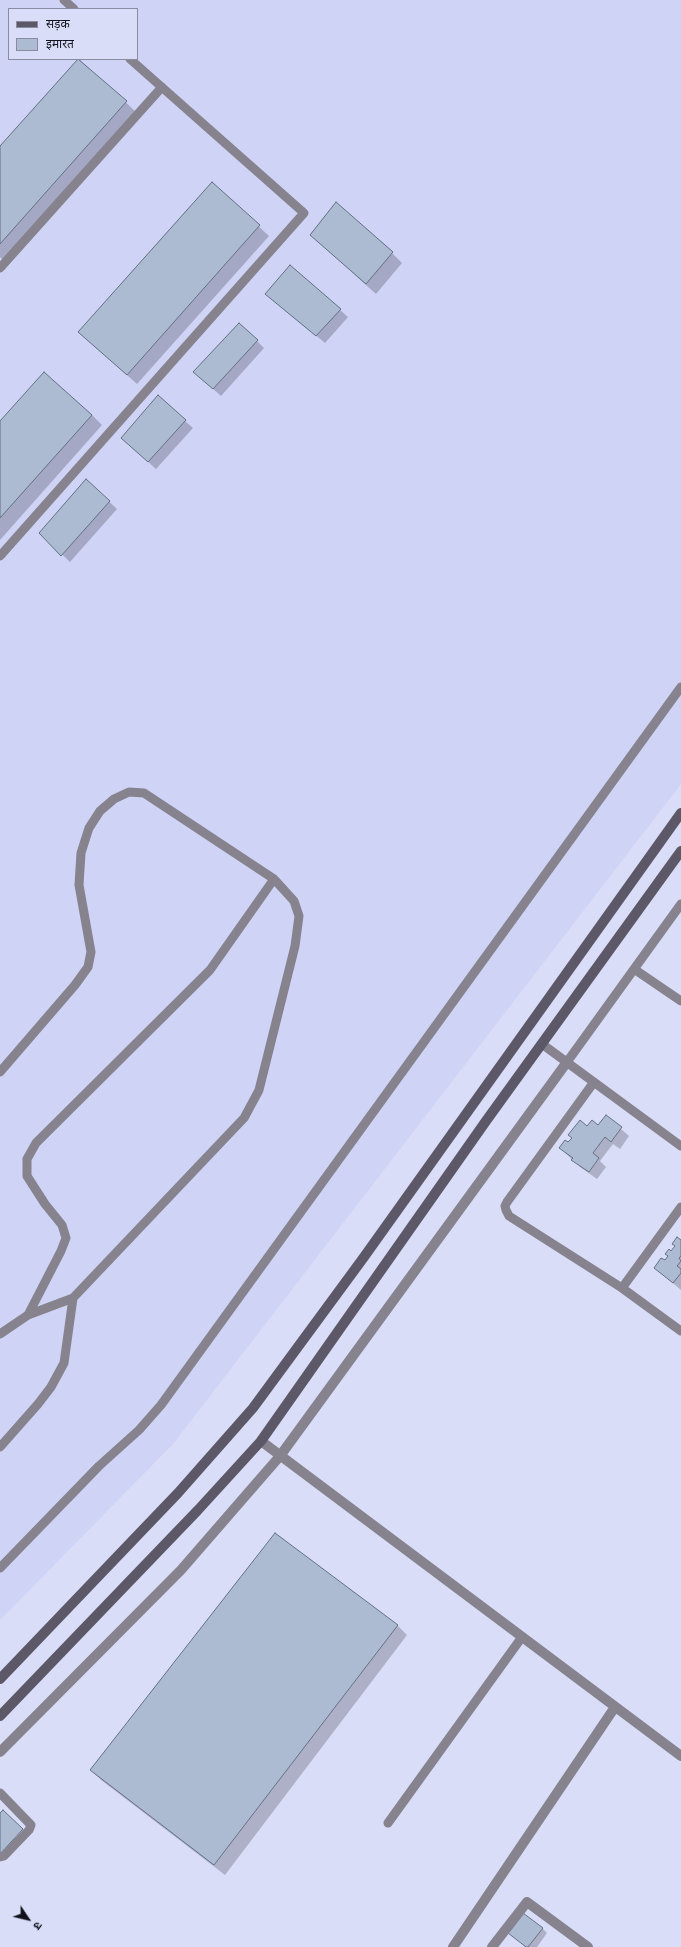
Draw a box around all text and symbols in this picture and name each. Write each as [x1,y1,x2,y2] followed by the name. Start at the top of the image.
[8,8,138,60] legend
[46,16,70,31] text: सड़क
[46,36,74,51] text: इमारत
[8,1899,48,1939] north arrow
[31,1920,45,1933] text: उ

